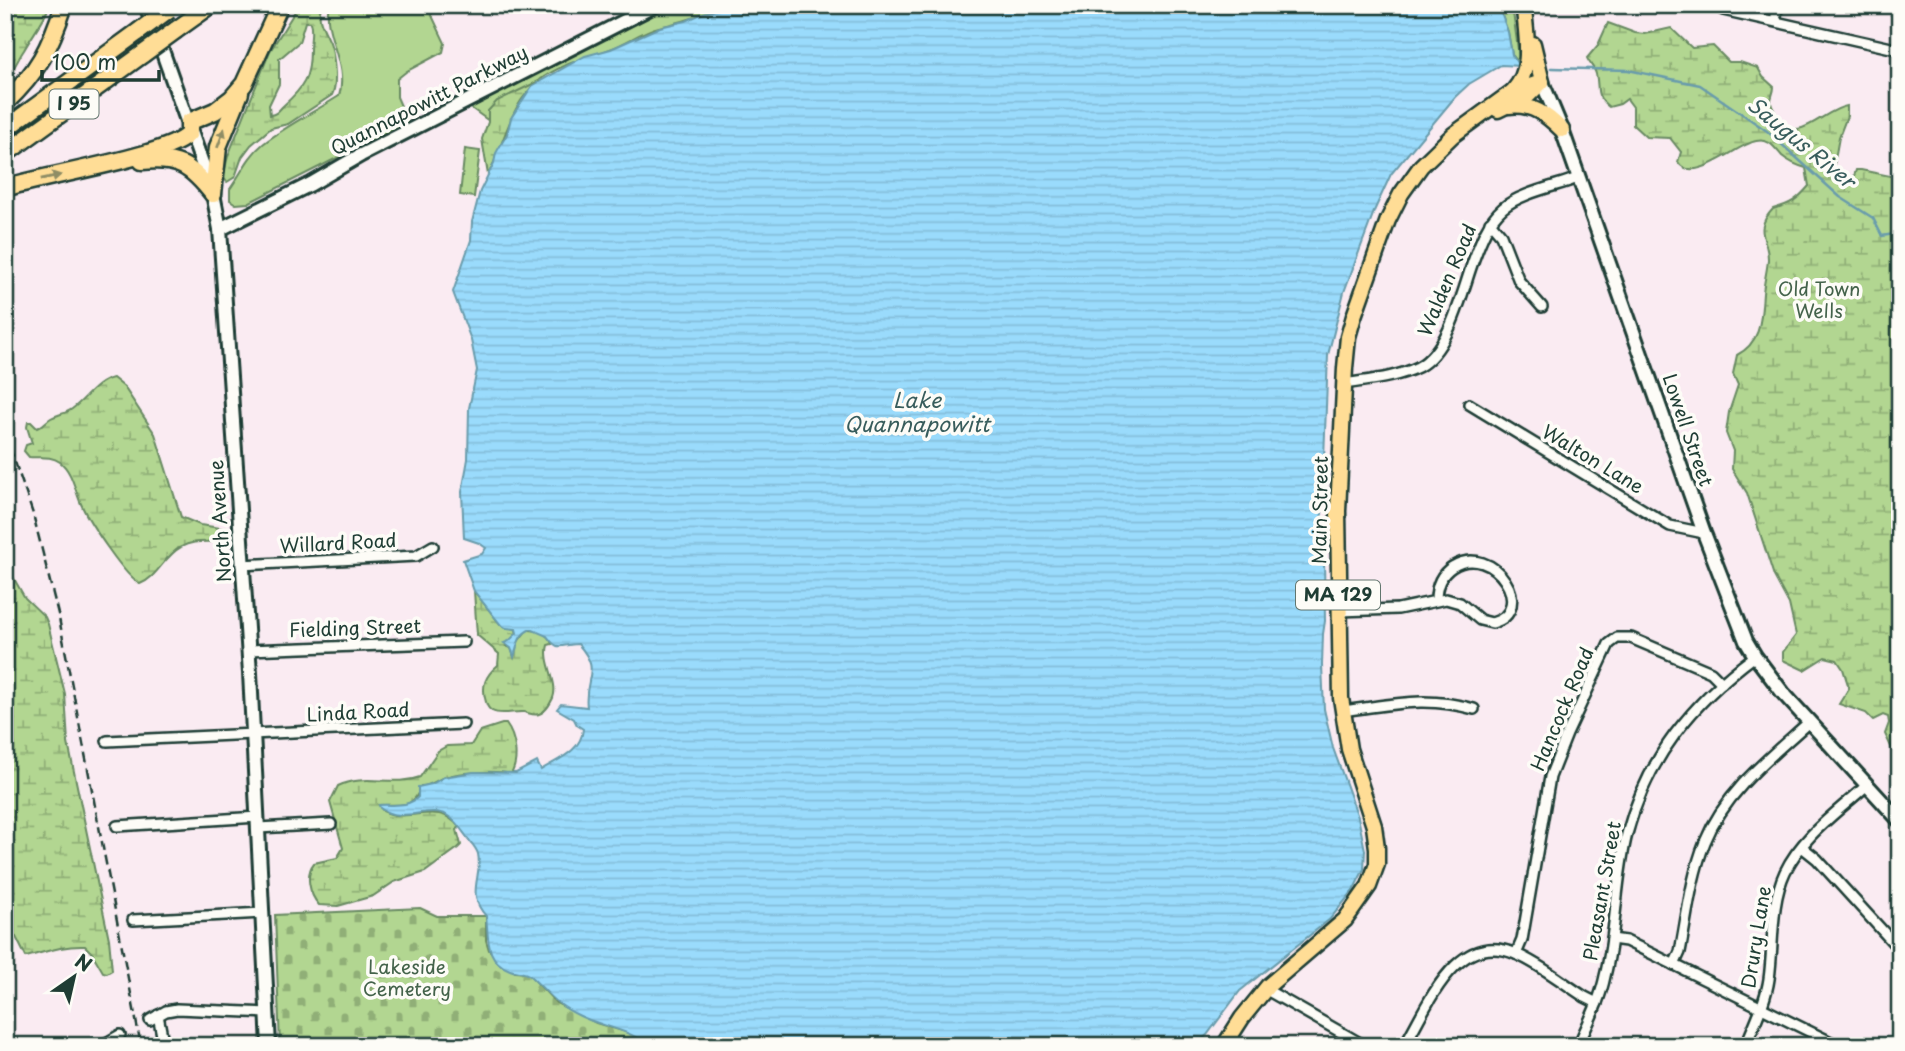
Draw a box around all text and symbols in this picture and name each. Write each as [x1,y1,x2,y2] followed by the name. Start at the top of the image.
[325,37,532,161] street label: Quannapowitt Parkway
[42,38,159,82] scale bar
[52,45,116,77] text: 100 m
[1741,88,1865,197] water label: Saugus River
[50,90,98,119] road number: I 95
[216,127,227,148] one-way arrow
[40,171,62,182] one-way arrow
[1410,219,1482,340] street label: Walden Road
[1778,274,1860,324] park label: Old Town Wells
[1657,370,1721,490] street label: Lowell Street
[844,383,992,439] water label: Lake Quannapowitt
[1537,417,1650,500] street label: Walton Lane
[1304,455,1334,564] street label: Main Street
[201,459,237,583] street label: North Avenue
[279,525,397,559] street label: Willard Road
[1296,580,1380,610] road number: MA 129
[288,611,422,643] street label: Fielding Street
[1522,642,1600,775] street label: Hancock Road
[306,694,410,728] street label: Linda Road
[1575,819,1627,963] street label: Pleasant Street
[1733,884,1777,990] street label: Drury Lane
[38,942,108,1012] north arrow
[70,946,98,978] text: N
[363,952,451,1002] park label: Lakeside Cemetery

